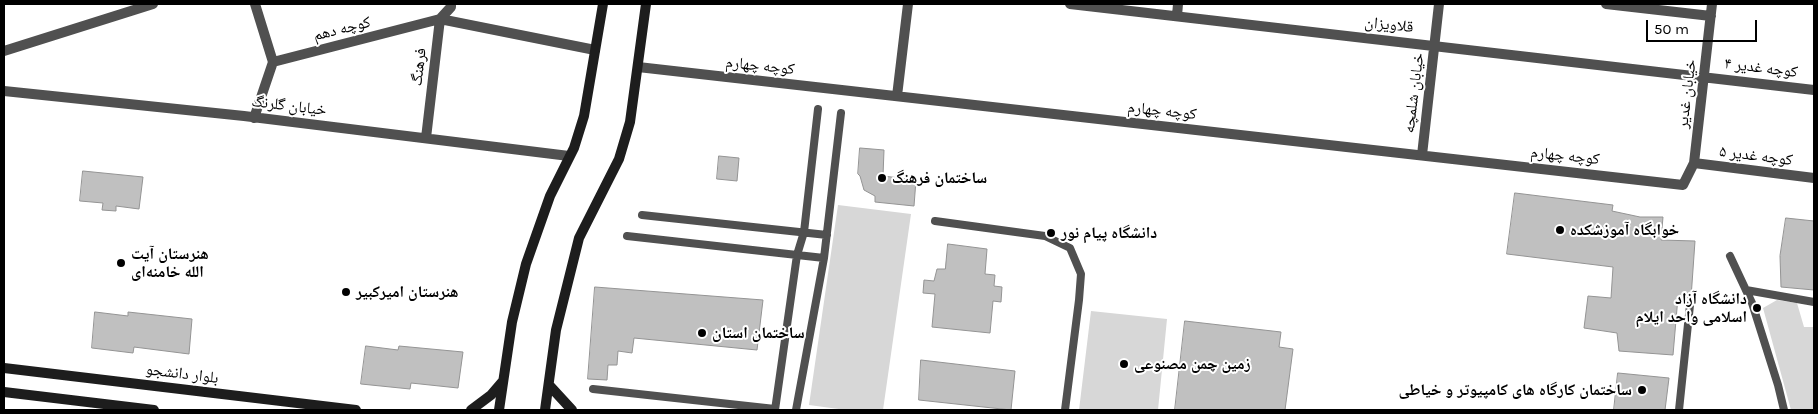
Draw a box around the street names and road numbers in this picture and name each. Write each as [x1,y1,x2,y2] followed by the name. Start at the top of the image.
[311,13,373,45] street label: کوچه دهم
[1364,13,1414,37] street label: قلاویزان
[407,47,431,87] street label: فرهنگ
[1400,52,1428,134] street label: خیابان شلمچه
[724,53,796,79] street label: کوچه چهارم
[1723,54,1799,82] street label: کوچه غدیر ۴
[1673,58,1701,130] street label: خیابان غدیر
[250,92,328,120] street label: خیابان گلرنگ
[1126,98,1198,124] street label: کوچه چهارم
[1718,142,1794,170] street label: کوچه غدیر ۵
[1529,143,1601,169] street label: کوچه چهارم
[145,360,219,388] street label: بلوار دانشجو

